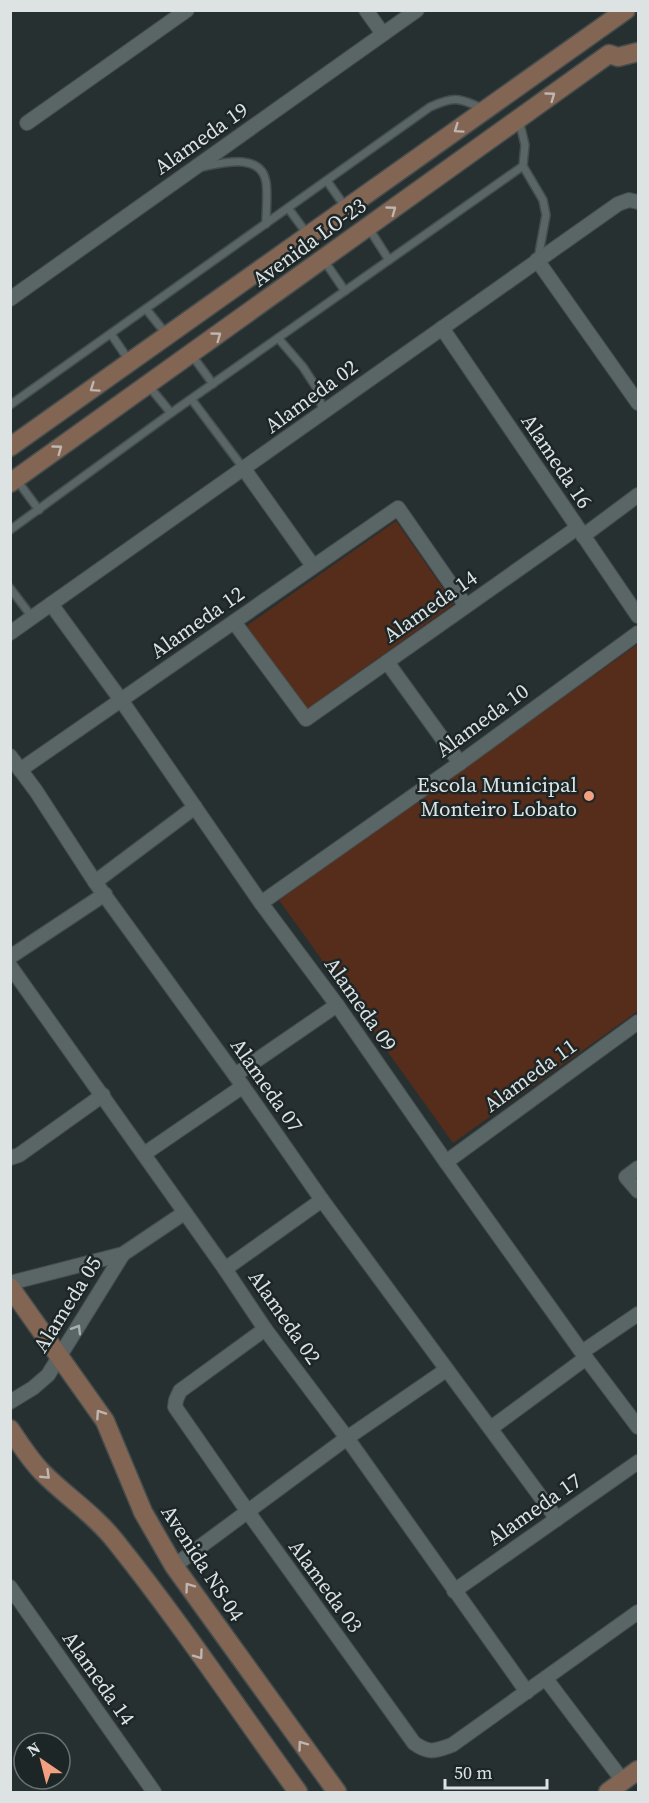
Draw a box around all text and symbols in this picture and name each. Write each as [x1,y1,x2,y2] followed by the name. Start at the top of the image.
[544,92,555,103] one-way arrow
[148,95,254,181] street label: Alameda 19
[454,122,465,133] one-way arrow
[246,191,372,293] street label: Avenida LO-23
[386,206,397,217] one-way arrow
[210,332,221,343] one-way arrow
[259,352,363,440] street label: Alameda 02
[89,381,100,392] one-way arrow
[515,408,599,514] street label: Alameda 16
[52,445,63,456] one-way arrow
[377,563,483,649] street label: Alameda 14
[144,579,250,665] street label: Alameda 12
[430,676,534,764] street label: Alameda 10
[417,770,577,823] place label: Escola Municipal Monteiro Lobato
[582,789,596,803] marker: Escola Municipal Monteiro Lobato
[318,951,404,1057] street label: Alameda 09
[478,1031,582,1119] street label: Alameda 11
[224,1032,310,1138] street label: Alameda 07
[26,1250,108,1358] street label: Alameda 05
[242,1264,328,1370] street label: Alameda 02
[70,1325,81,1335] one-way arrow
[96,1410,107,1421] one-way arrow
[481,1466,587,1552] street label: Alameda 17
[38,1468,49,1479] one-way arrow
[155,1499,252,1627] street label: Avenida NS-04
[282,1534,370,1638] street label: Alameda 03
[185,1582,196,1593] one-way arrow
[56,1625,142,1731] street label: Alameda 14
[192,1648,203,1659] one-way arrow
[12,1731,72,1791] north arrow
[22,1736,45,1761] text: N
[299,1741,310,1752] one-way arrow
[445,1752,547,1790] scale bar
[454,1760,492,1785] text: 50 m

